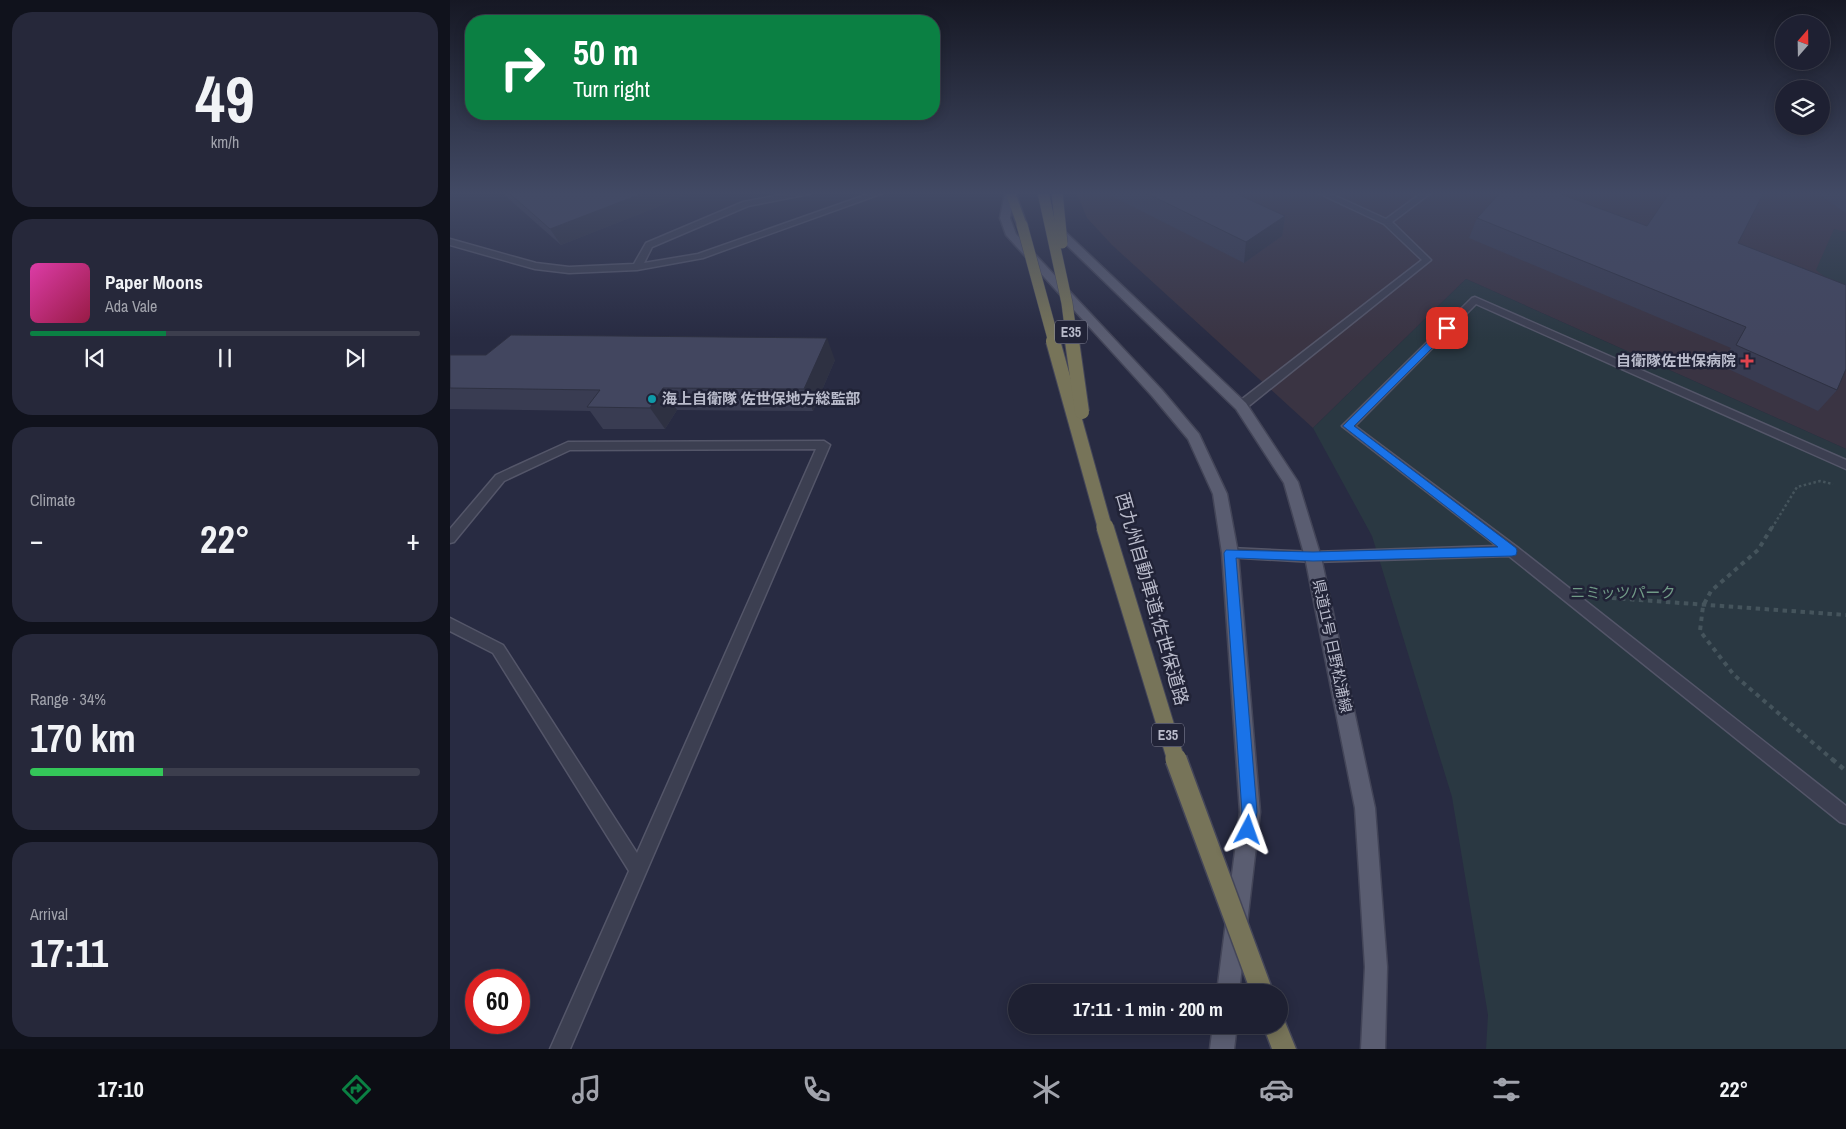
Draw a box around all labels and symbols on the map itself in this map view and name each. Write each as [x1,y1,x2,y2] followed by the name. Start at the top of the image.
[1775,15,1830,70] north arrow
[1426,307,1468,349] pin
[1055,321,1087,344] road number: E35
[1616,350,1736,371] place label: 自衛隊佐世保病院
[1740,354,1754,368] marker: 自衛隊佐世保病院
[662,388,860,409] place label: 海上自衛隊 佐世保地方総監部
[646,393,658,405] marker: 海上自衛隊 佐世保地方総監部
[1110,490,1195,708] street label: 西九州自動車道;佐世保道路
[1308,577,1357,715] street label: 県道11号 日野松浦線
[1570,582,1676,603] park label: ニミッツパーク
[1152,724,1184,746] road number: E35
[1221,803,1273,855] position arrow
[465,969,530,1034] speed limit sign: 60

